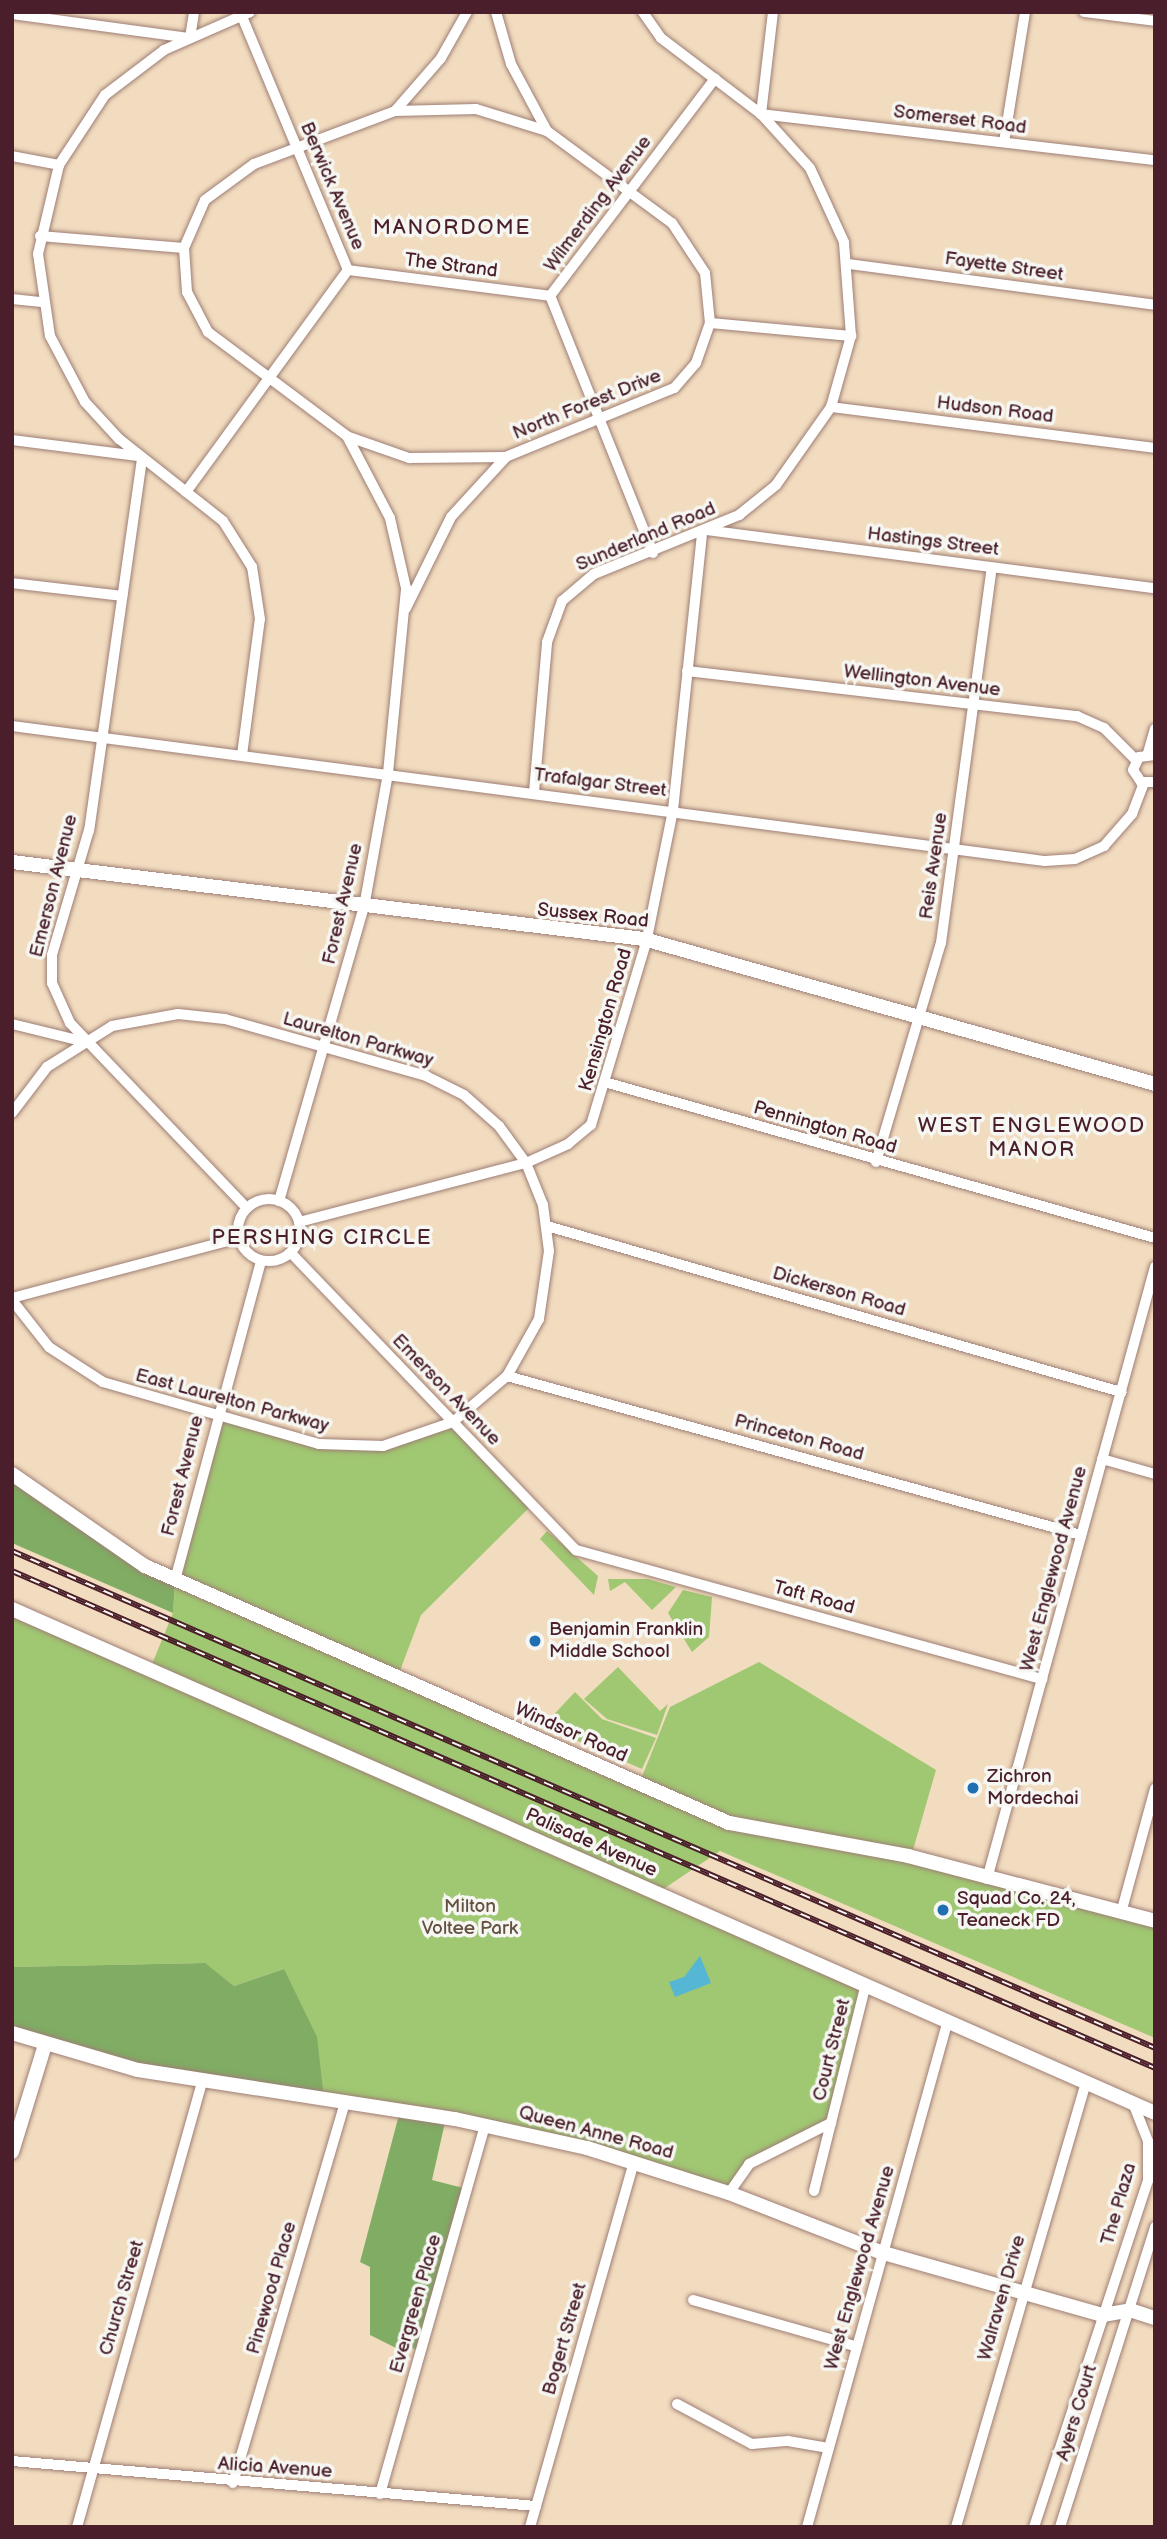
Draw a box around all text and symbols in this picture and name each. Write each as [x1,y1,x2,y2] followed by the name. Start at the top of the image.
[892,101,1028,139] street label: Somerset Road
[295,119,369,253] street label: Berwick Avenue
[539,131,657,277] street label: Wilmerding Avenue
[374,215,530,241] district label: MANORDOME
[943,247,1065,287] street label: Fayette Street
[403,249,499,283] street label: The Strand
[510,365,664,445] street label: North Forest Drive
[935,392,1055,428] street label: Hudson Road
[573,497,719,577] street label: Sunderland Road
[866,523,1000,561] street label: Hastings Street
[842,660,1002,702] street label: Wellington Avenue
[532,764,668,802] street label: Trafalgar Street
[915,811,953,921] street label: Reis Avenue
[25,812,83,960] street label: Emerson Avenue
[318,841,368,967] street label: Forest Avenue
[536,899,650,933] street label: Sussex Road
[575,946,637,1094] street label: Kensington Road
[280,1008,436,1072] street label: Laurelton Parkway
[751,1097,899,1159] street label: Pennington Road
[920,1113,1144,1163] district label: WEST ENGLEWOOD MANOR
[213,1225,431,1251] district label: PERSHING CIRCLE
[770,1262,908,1322] street label: Dickerson Road
[387,1330,505,1450] street label: Emerson Avenue
[133,1364,331,1438] street label: East Laurelton Parkway
[732,1410,866,1466] street label: Princeton Road
[157,1413,209,1539] street label: Forest Avenue
[1016,1464,1092,1674] street label: West Englewood Avenue
[771,1576,857,1620] street label: Taft Road
[549,1619,703,1663] place label: Benjamin Franklin Middle School
[527,1633,543,1649] marker: Benjamin Franklin Middle School
[511,1698,631,1768] street label: Windsor Road
[987,1766,1079,1810] place label: Zichron Mordechai
[965,1780,981,1796] marker: Zichron Mordechai
[522,1804,660,1882] street label: Palisade Avenue
[957,1888,1075,1932] place label: Squad Co. 24, Teaneck FD
[422,1896,518,1940] park label: Milton Voltee Park
[935,1902,951,1918] marker: Squad Co. 24, Teaneck FD
[808,1996,856,2104] street label: Court Street
[516,2101,676,2165] street label: Queen Anne Road
[1096,2160,1142,2248] street label: The Plaza
[820,2163,900,2373] street label: West Englewood Avenue
[242,2219,302,2357] street label: Pinewood Place
[385,2232,447,2376] street label: Evergreen Place
[973,2233,1031,2363] street label: Walraven Drive
[95,2238,149,2358] street label: Church Street
[538,2280,592,2398] street label: Bogert Street
[1052,2362,1102,2464] street label: Ayers Court
[217,2453,333,2483] street label: Alicia Avenue

